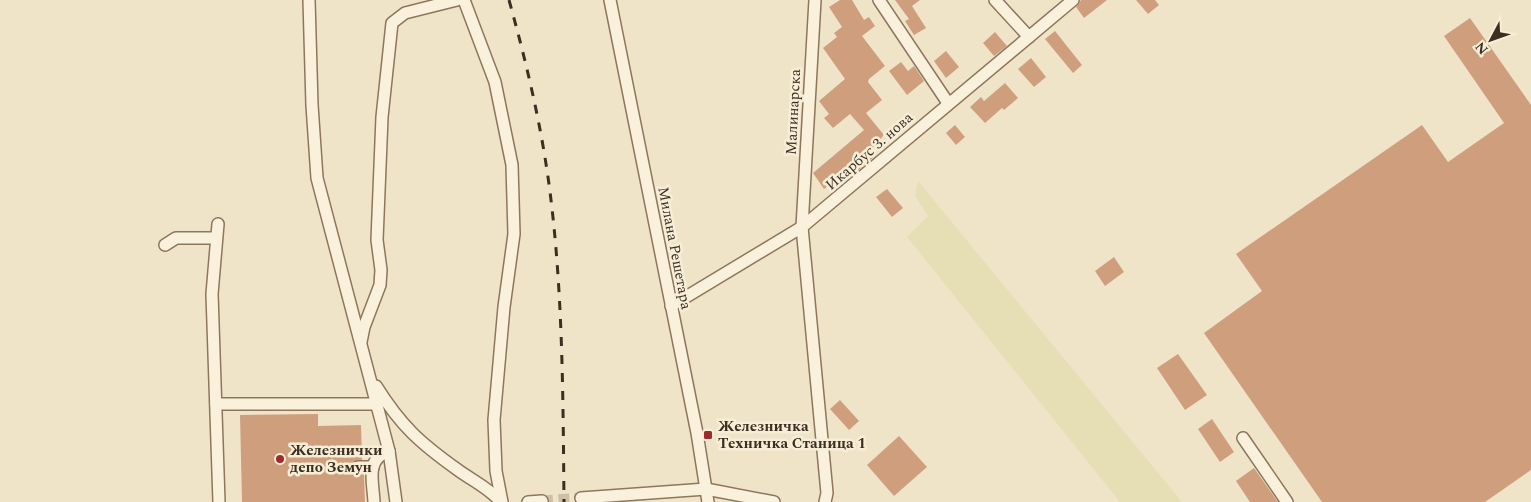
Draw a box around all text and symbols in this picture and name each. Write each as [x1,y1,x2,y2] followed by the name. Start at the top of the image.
[1466,15,1516,65] north arrow
[1470,37,1493,59] text: N
[780,68,807,156] street label: Малинарска
[820,106,919,196] street label: Икарбус 3. нова
[651,185,698,312] street label: Милана Решетара
[718,415,866,455] place label: Железничка Техничка Станица 1
[702,429,714,441] marker: Железничка Техничка Станица 1
[290,439,383,479] place label: Железнички депо Земун
[274,453,286,465] marker: Железнички депо Земун

